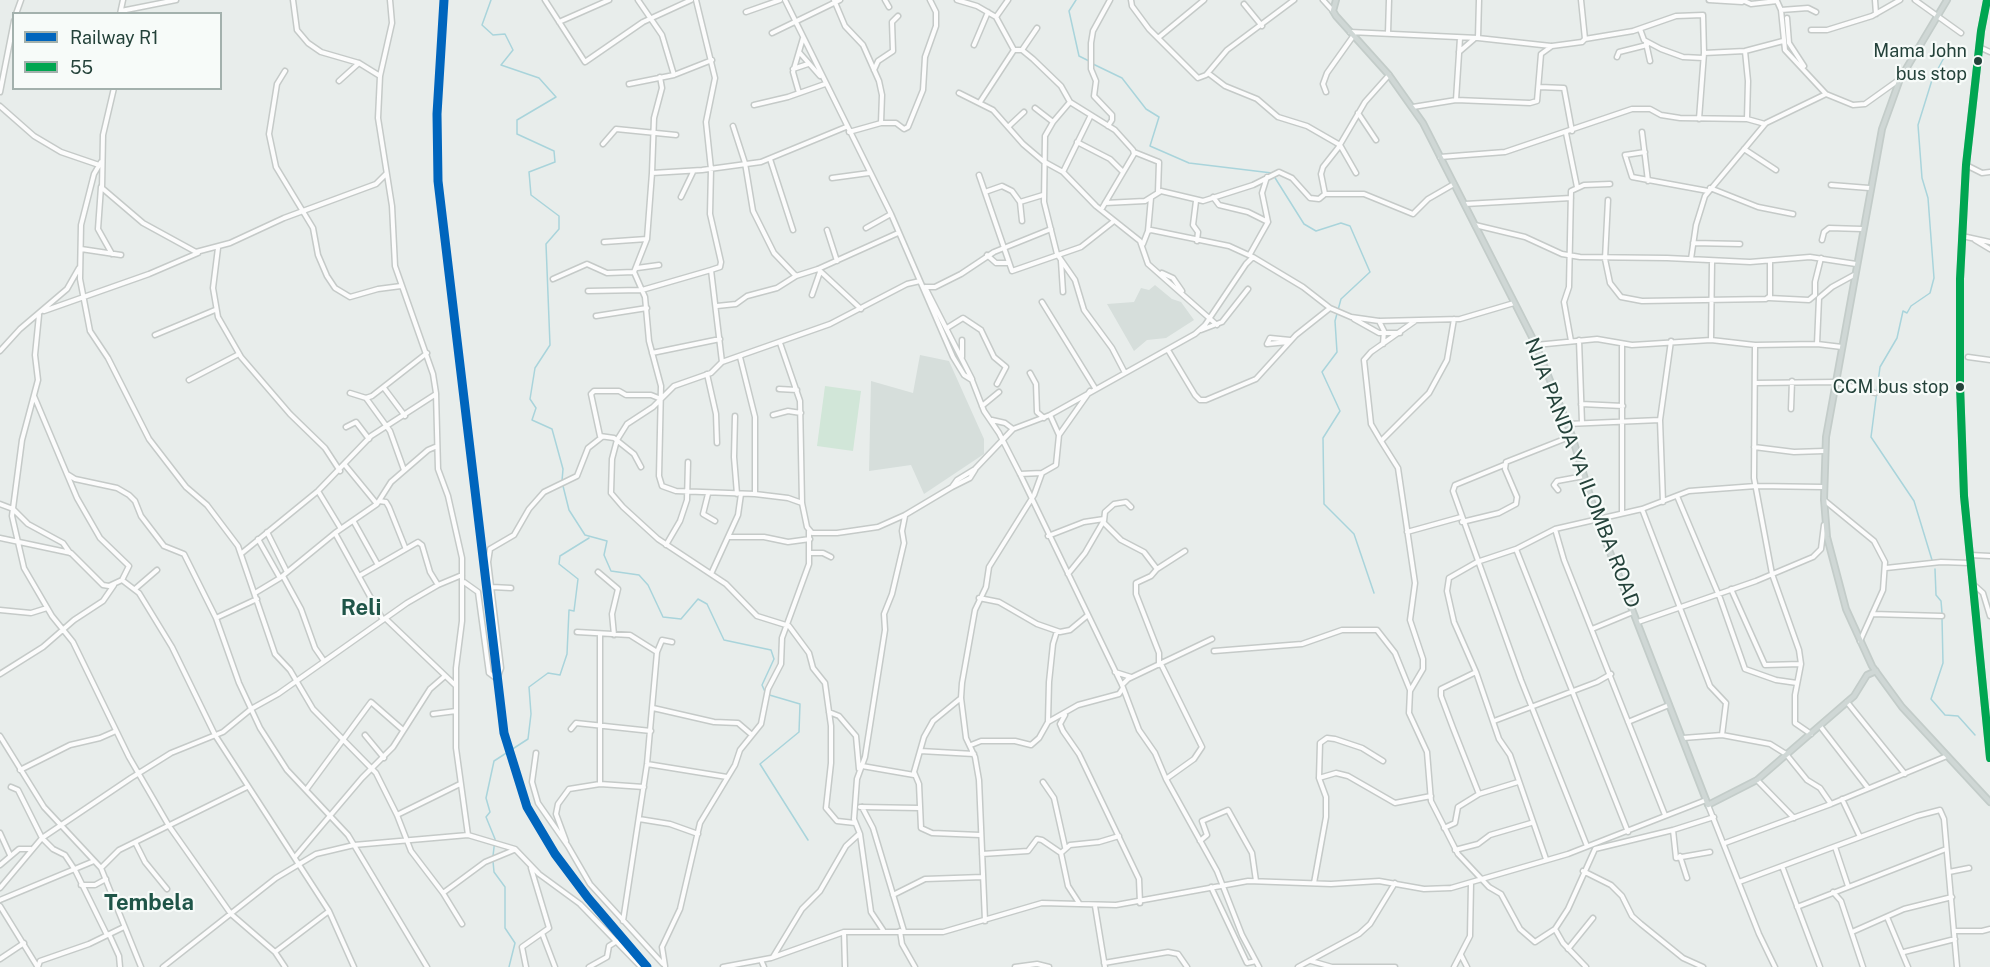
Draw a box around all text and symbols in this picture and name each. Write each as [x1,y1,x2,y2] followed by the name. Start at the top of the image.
[12,12,222,90] legend
[70,27,159,48] text: Railway R1
[1873,40,1967,82] place label: Mama John bus stop
[1972,55,1984,67] marker: Mama John bus stop
[70,57,93,78] text: 55
[1519,335,1645,611] street label: NJIA PANDA YA ILOMBA ROAD
[1833,376,1949,398] place label: CCM bus stop
[1954,381,1966,393] marker: CCM bus stop
[341,595,381,621] district label: Reli
[104,890,194,916] district label: Tembela

